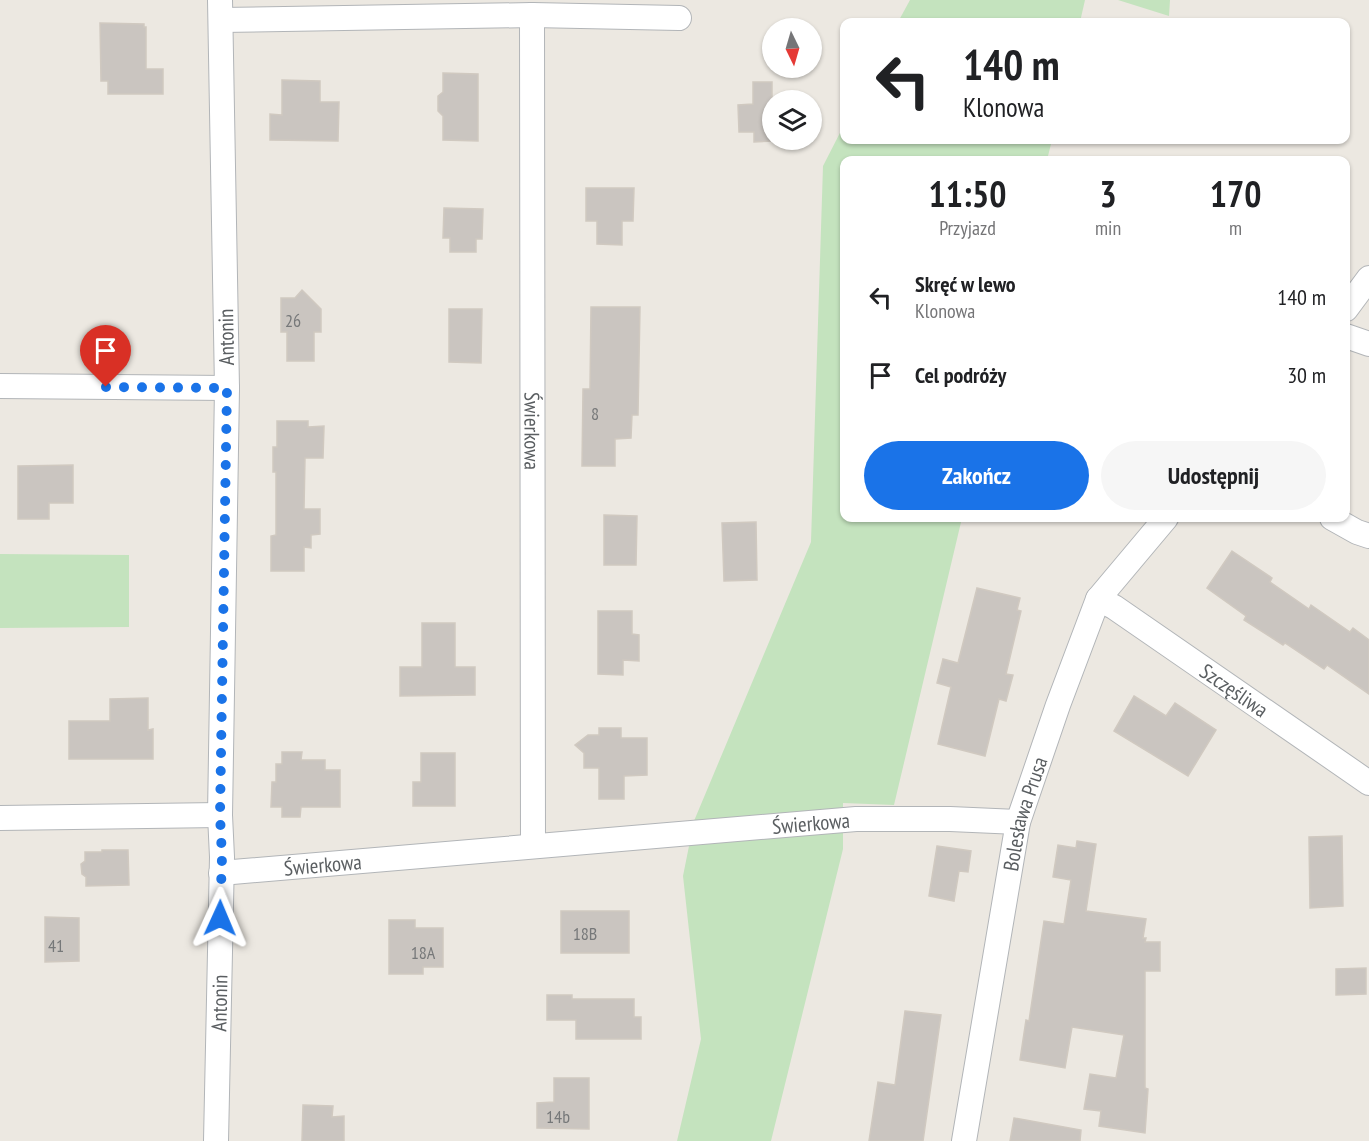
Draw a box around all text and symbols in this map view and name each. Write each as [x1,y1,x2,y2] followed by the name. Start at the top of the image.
[762,18,822,78] north arrow
[762,18,822,150] map controls
[963,37,1060,92] text: 140 m
[864,42,942,120] icon: left
[762,90,822,150] button: layers
[963,90,1044,124] text: Klonowa
[929,170,1006,217] text: 11:50
[1099,170,1117,217] text: 3
[1210,170,1261,217] text: 170
[939,215,996,241] text: Przyjazd
[1095,215,1121,241] text: min
[1229,215,1242,241] text: m
[915,270,1016,298] text: Skręć w lewo
[864,281,897,314] icon: left
[1277,283,1326,311] text: 140 m
[915,298,975,324] text: Klonowa
[212,308,240,366] street label: Antonin
[285,309,301,332] house number: 26
[80,325,131,387] pin
[89,334,122,367] icon: arrive
[864,359,897,392] icon: arrive
[915,361,1006,389] text: Cel podróży
[1287,361,1326,389] text: 30 m
[519,392,546,470] street label: Świerkowa
[591,402,599,425] house number: 8
[864,441,1089,510] button: Zakończ
[1101,441,1326,510] button: Udostępnij
[1195,657,1274,723] street label: Szczęśliwa
[996,753,1053,873] street label: Bolesława Prusa
[771,806,851,840] street label: Świerkowa
[283,848,363,881] street label: Świerkowa
[188,886,252,950] position arrow
[573,922,597,945] house number: 18B
[48,934,64,957] house number: 41
[411,941,436,964] house number: 18A
[205,974,233,1032] street label: Antonin
[546,1105,570,1128] house number: 14b

